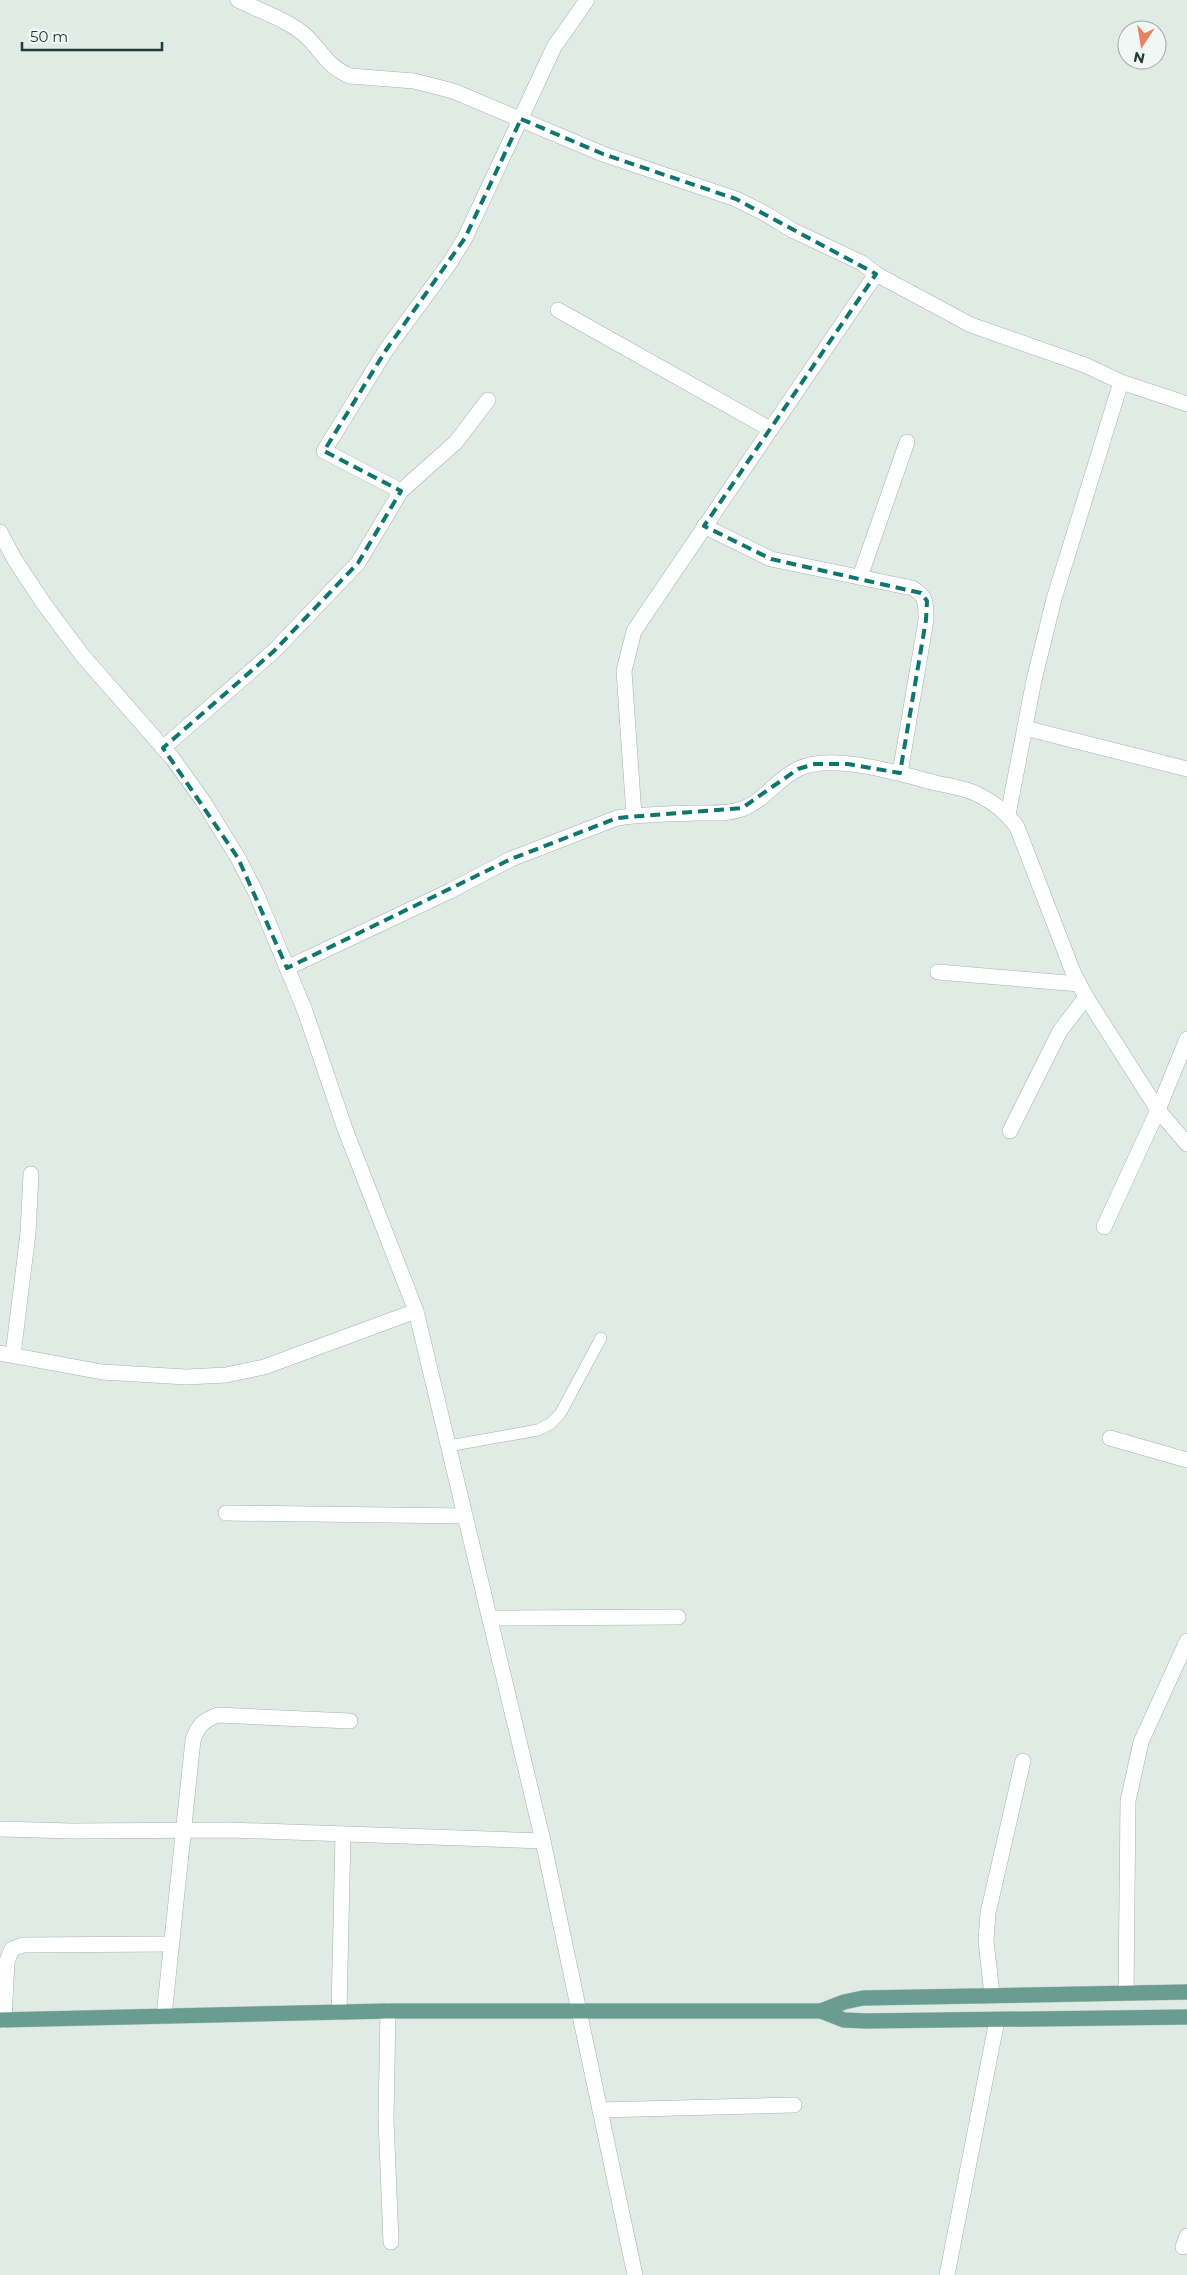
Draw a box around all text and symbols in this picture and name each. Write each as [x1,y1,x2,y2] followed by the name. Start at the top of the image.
[22,20,162,52] scale bar
[1117,20,1167,70] north arrow
[30,27,68,46] text: 50 m
[1132,48,1147,68] text: N

